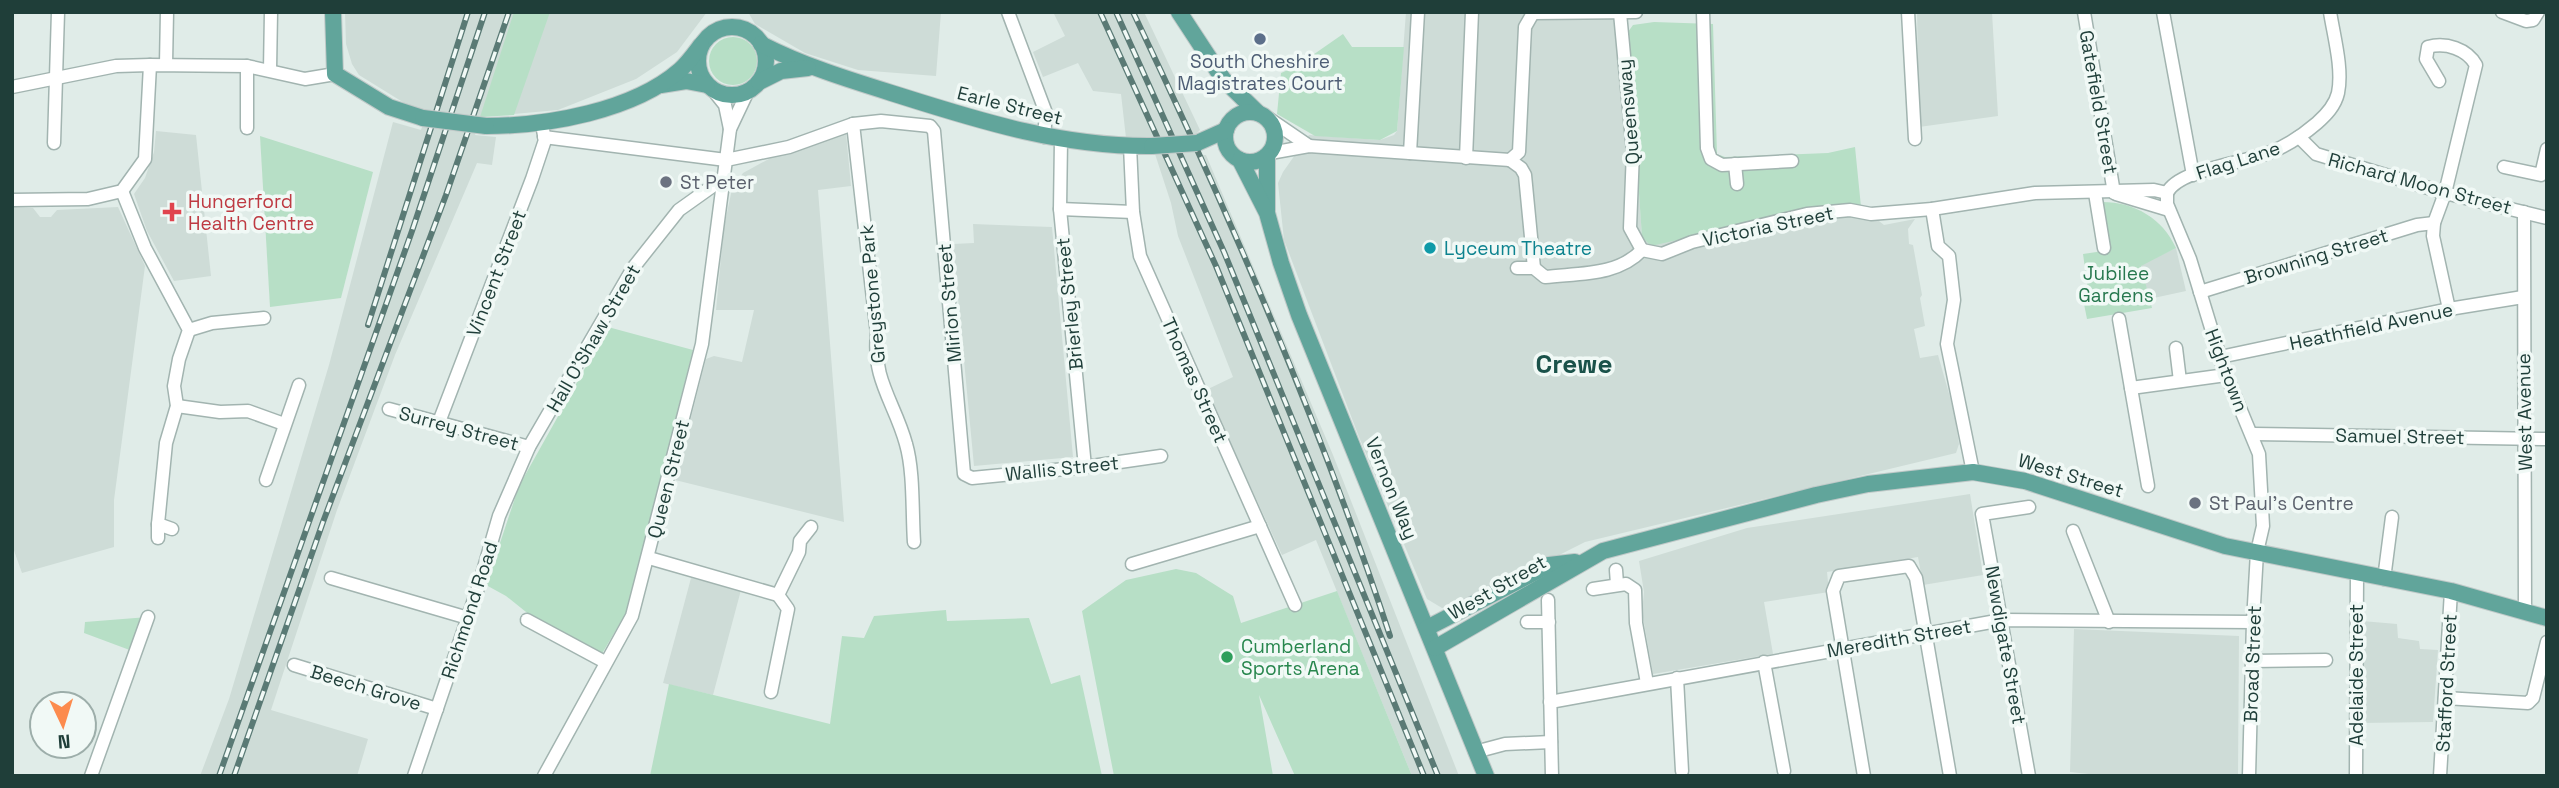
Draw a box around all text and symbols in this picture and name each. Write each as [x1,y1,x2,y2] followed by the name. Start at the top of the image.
[2074,28,2123,176] street label: Gatefield Street
[1252,31,1268,47] marker: South Cheshire Magistrates Court
[1177,49,1343,96] place label: South Cheshire Magistrates Court
[1611,58,1646,166] street label: Queensway
[955,80,1065,131] street label: Earle Street
[2193,135,2283,186] street label: Flag Lane
[2325,147,2514,220] street label: Richard Moon Street
[680,170,754,195] place label: St Peter
[658,174,674,190] marker: St Peter
[188,189,314,236] place label: Hungerford Health Centre
[1700,200,1836,253] street label: Victoria Street
[162,202,182,222] marker: Hungerford Health Centre
[461,206,532,340] street label: Vincent Street
[854,223,891,365] street label: Greystone Park
[2241,223,2391,290] street label: Browning Street
[1050,236,1089,372] street label: Brierley Street
[1444,236,1592,261] place label: Lyceum Theatre
[1422,240,1438,256] marker: Lyceum Theatre
[932,242,967,363] street label: Mirion Street
[541,260,646,417] street label: Hall O'Shaw Street
[2078,261,2154,308] park label: Jubilee Gardens
[2287,297,2455,356] street label: Heathfield Avenue
[1156,314,1233,447] street label: Thomas Street
[2199,325,2254,416] street label: Hightown
[1536,347,1612,381] district label: Crewe
[2511,353,2538,471] street label: West Avenue
[396,400,522,456] street label: Surrey Street
[642,417,695,541] street label: Queen Street
[2335,423,2465,450] street label: Samuel Street
[1360,433,1423,543] street label: Vernon Way
[2015,448,2127,503] street label: West Street
[1004,450,1120,487] street label: Wallis Street
[2209,491,2354,516] place label: St Paul's Centre
[2187,495,2203,511] marker: St Paul's Centre
[435,538,503,682] street label: Richmond Road
[1444,549,1551,626] street label: West Street
[1979,564,2032,726] street label: Newdigate Street
[2344,604,2369,746] street label: Adelaide Street
[2238,605,2267,723] street label: Broad Street
[2430,613,2463,753] street label: Stafford Street
[1825,614,1973,663] street label: Meredith Street
[1241,634,1360,681] place label: Cumberland Sports Arena
[1219,649,1235,665] marker: Cumberland Sports Arena
[307,659,424,716] street label: Beech Grove
[28,690,98,760] north arrow
[57,729,71,754] text: N

